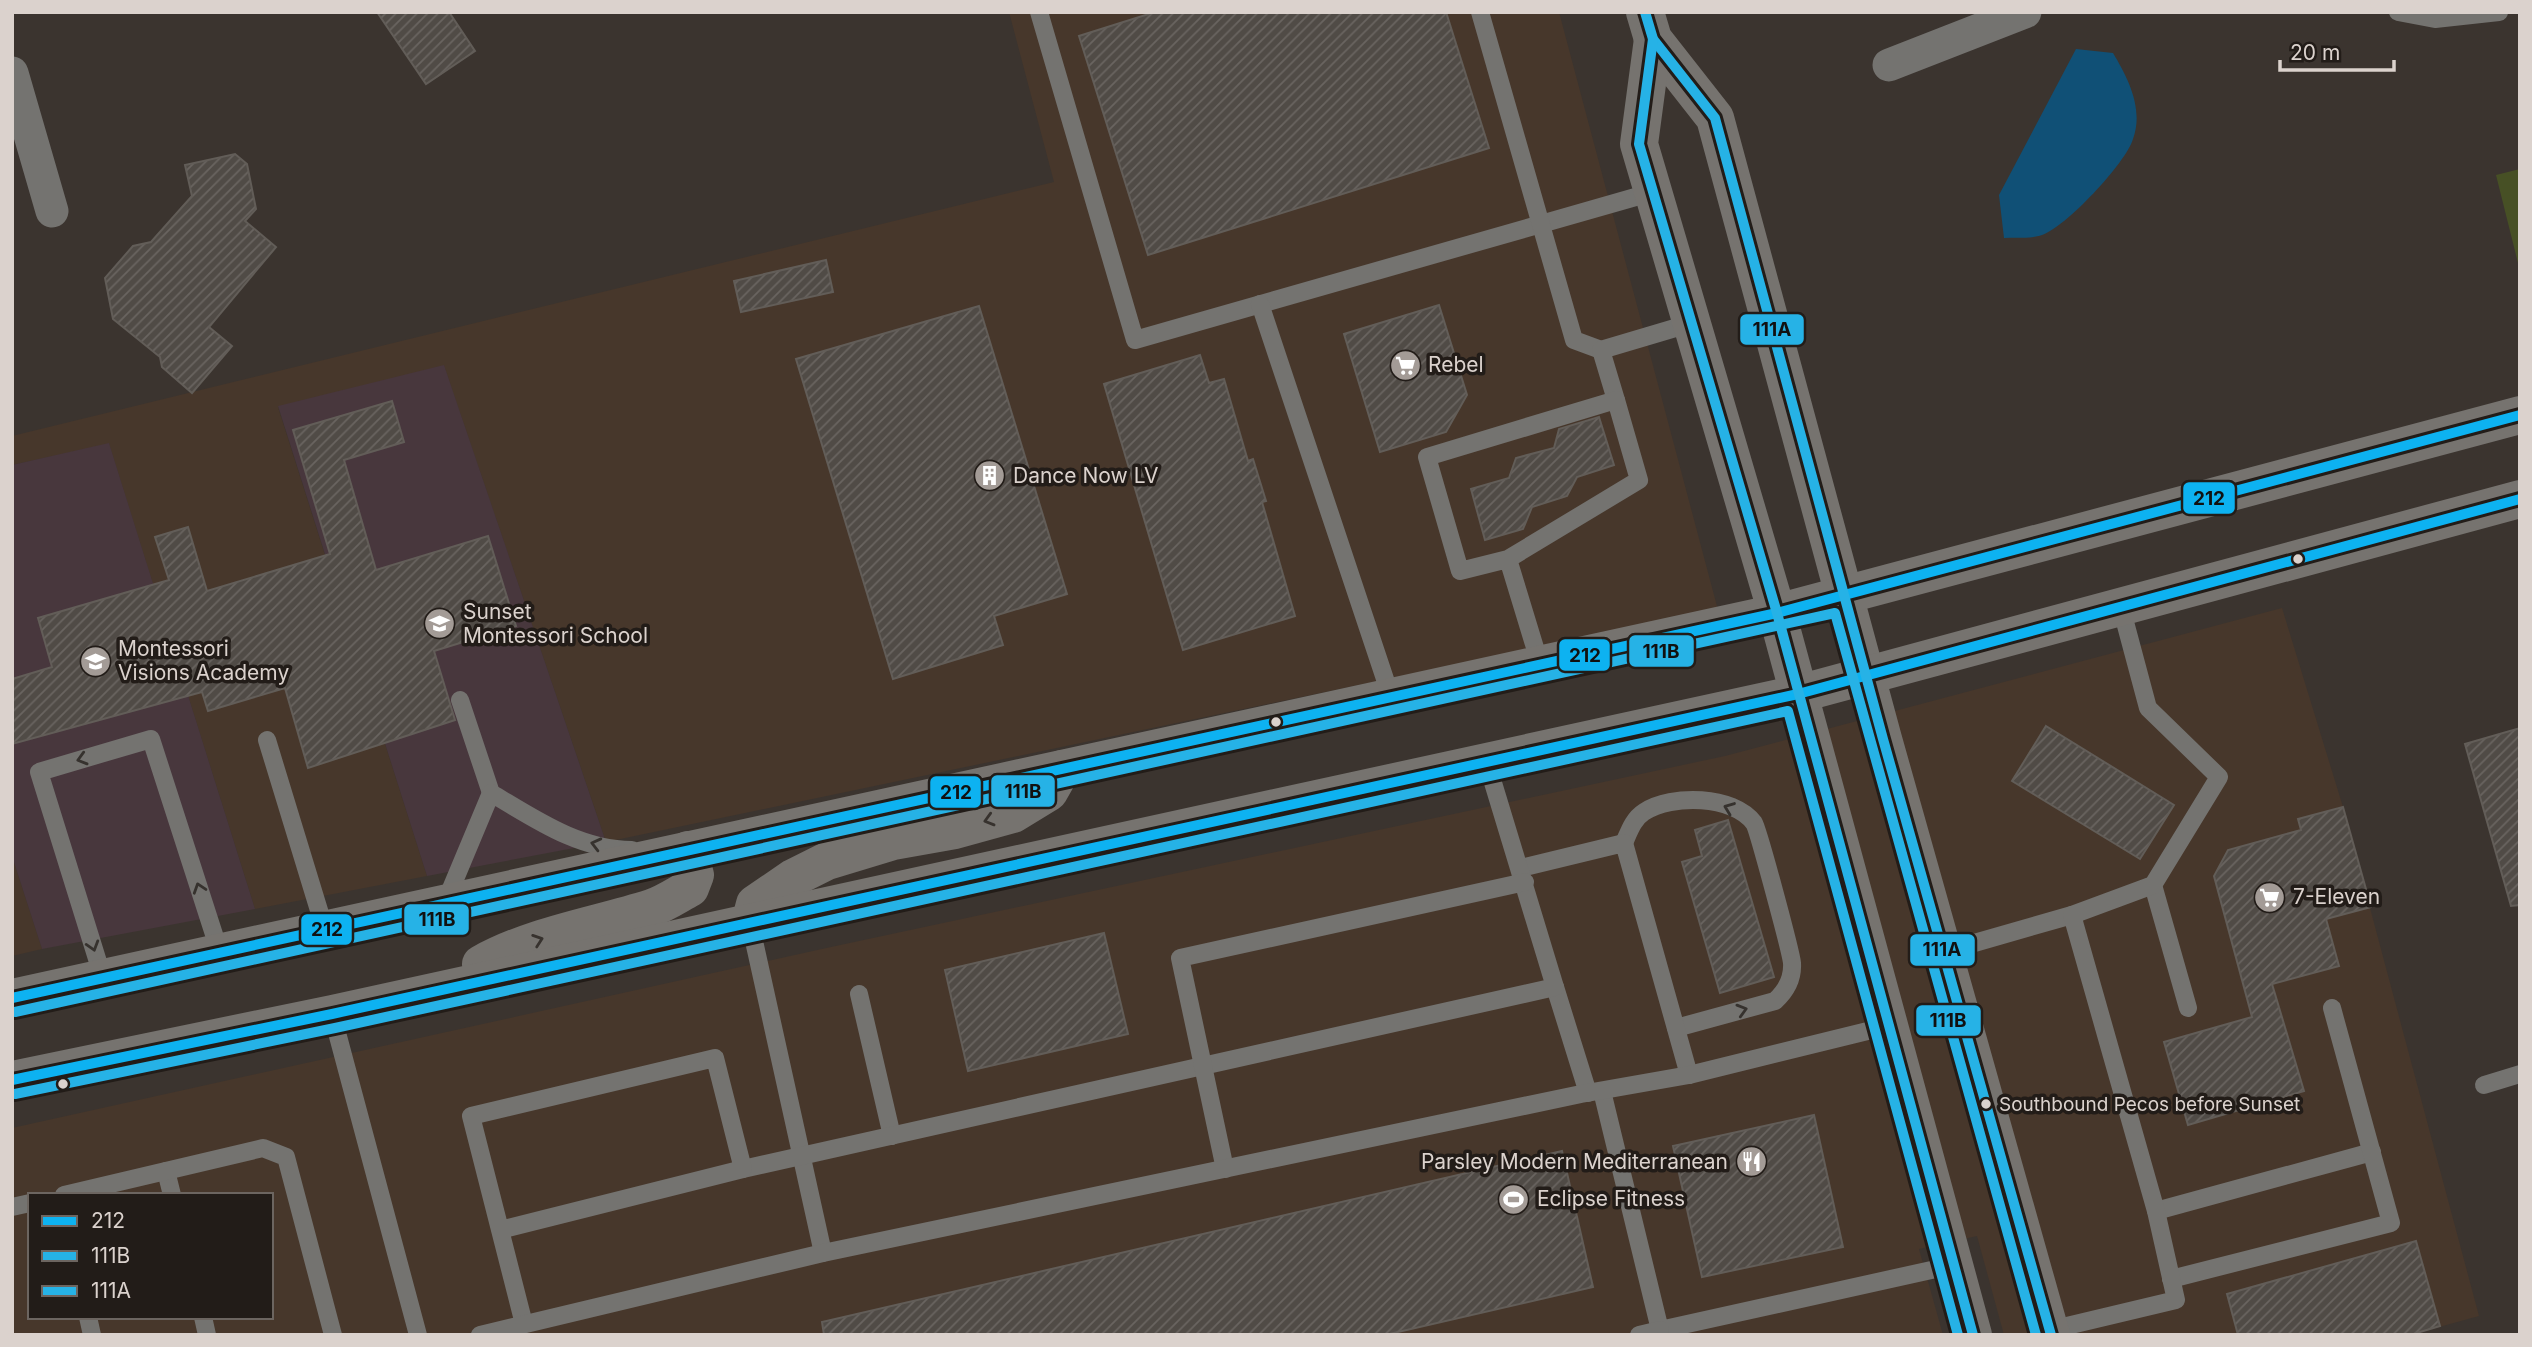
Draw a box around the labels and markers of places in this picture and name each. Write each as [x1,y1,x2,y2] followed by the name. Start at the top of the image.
[1388,348,1422,382] supermarket icon: Rebel
[1428,352,1484,377] place label: Rebel
[973,459,1007,493] building icon: Dance Now LV
[1013,463,1159,488] place label: Dance Now LV
[2291,552,2305,566] unlabelled marker
[463,599,648,648] place label: Sunset Montessori School
[423,607,457,641] school or university icon: Sunset Montessori School
[118,636,289,685] place label: Montessori Visions Academy
[78,644,112,678] school or university icon: Montessori Visions Academy
[1269,715,1283,729] unlabelled marker
[2253,880,2287,914] supermarket icon: 7-Eleven
[2293,884,2380,909] place label: 7-Eleven
[56,1077,70,1091] unlabelled marker
[1999,1093,2300,1116] place label: Southbound Pecos before Sunset
[1979,1097,1993,1111] marker: Southbound Pecos before Sunset
[1734,1145,1768,1179] restaurant icon: Parsley Modern Mediterranean
[1421,1149,1728,1174] place label: Parsley Modern Mediterranean
[1497,1182,1531,1216] sports icon: Eclipse Fitness
[1537,1186,1685,1211] place label: Eclipse Fitness

